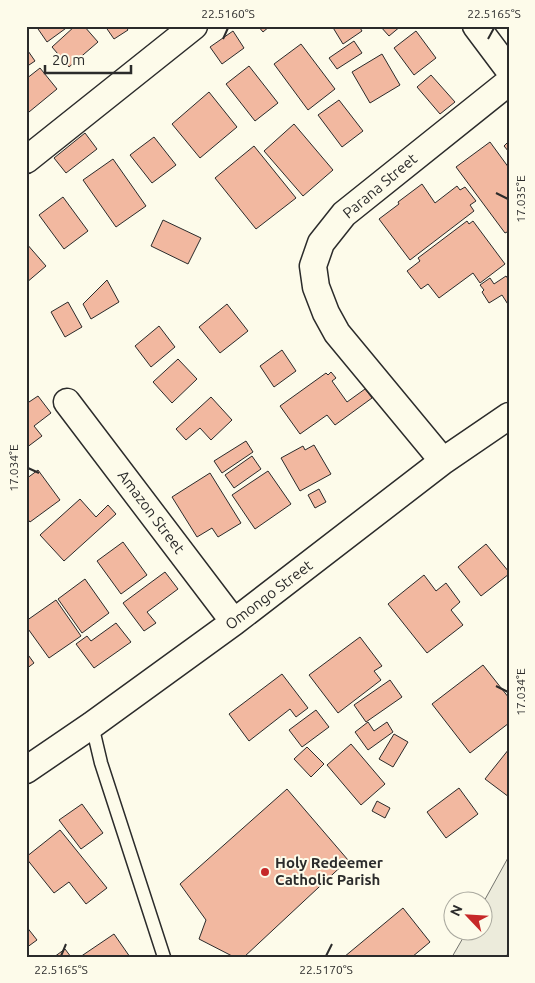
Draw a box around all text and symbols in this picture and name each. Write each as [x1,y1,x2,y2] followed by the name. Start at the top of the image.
[201,7,255,20] text: 22.5160°S
[467,7,521,20] text: 22.5165°S
[45,42,131,74] scale bar
[52,51,85,68] text: 20 m
[339,150,420,222] street label: Parana Street
[514,175,527,223] text: 17.035°E
[7,444,20,492] text: 17.034°E
[115,467,188,557] street label: Amazon Street
[222,556,316,633] street label: Omongo Street
[514,668,527,716] text: 17.034°E
[275,854,384,888] place label: Holy Redeemer Catholic Parish
[259,866,271,878] marker: Holy Redeemer Catholic Parish
[442,890,492,940] north arrow
[447,902,466,919] text: N
[34,963,88,976] text: 22.5165°S
[299,963,353,976] text: 22.5170°S

